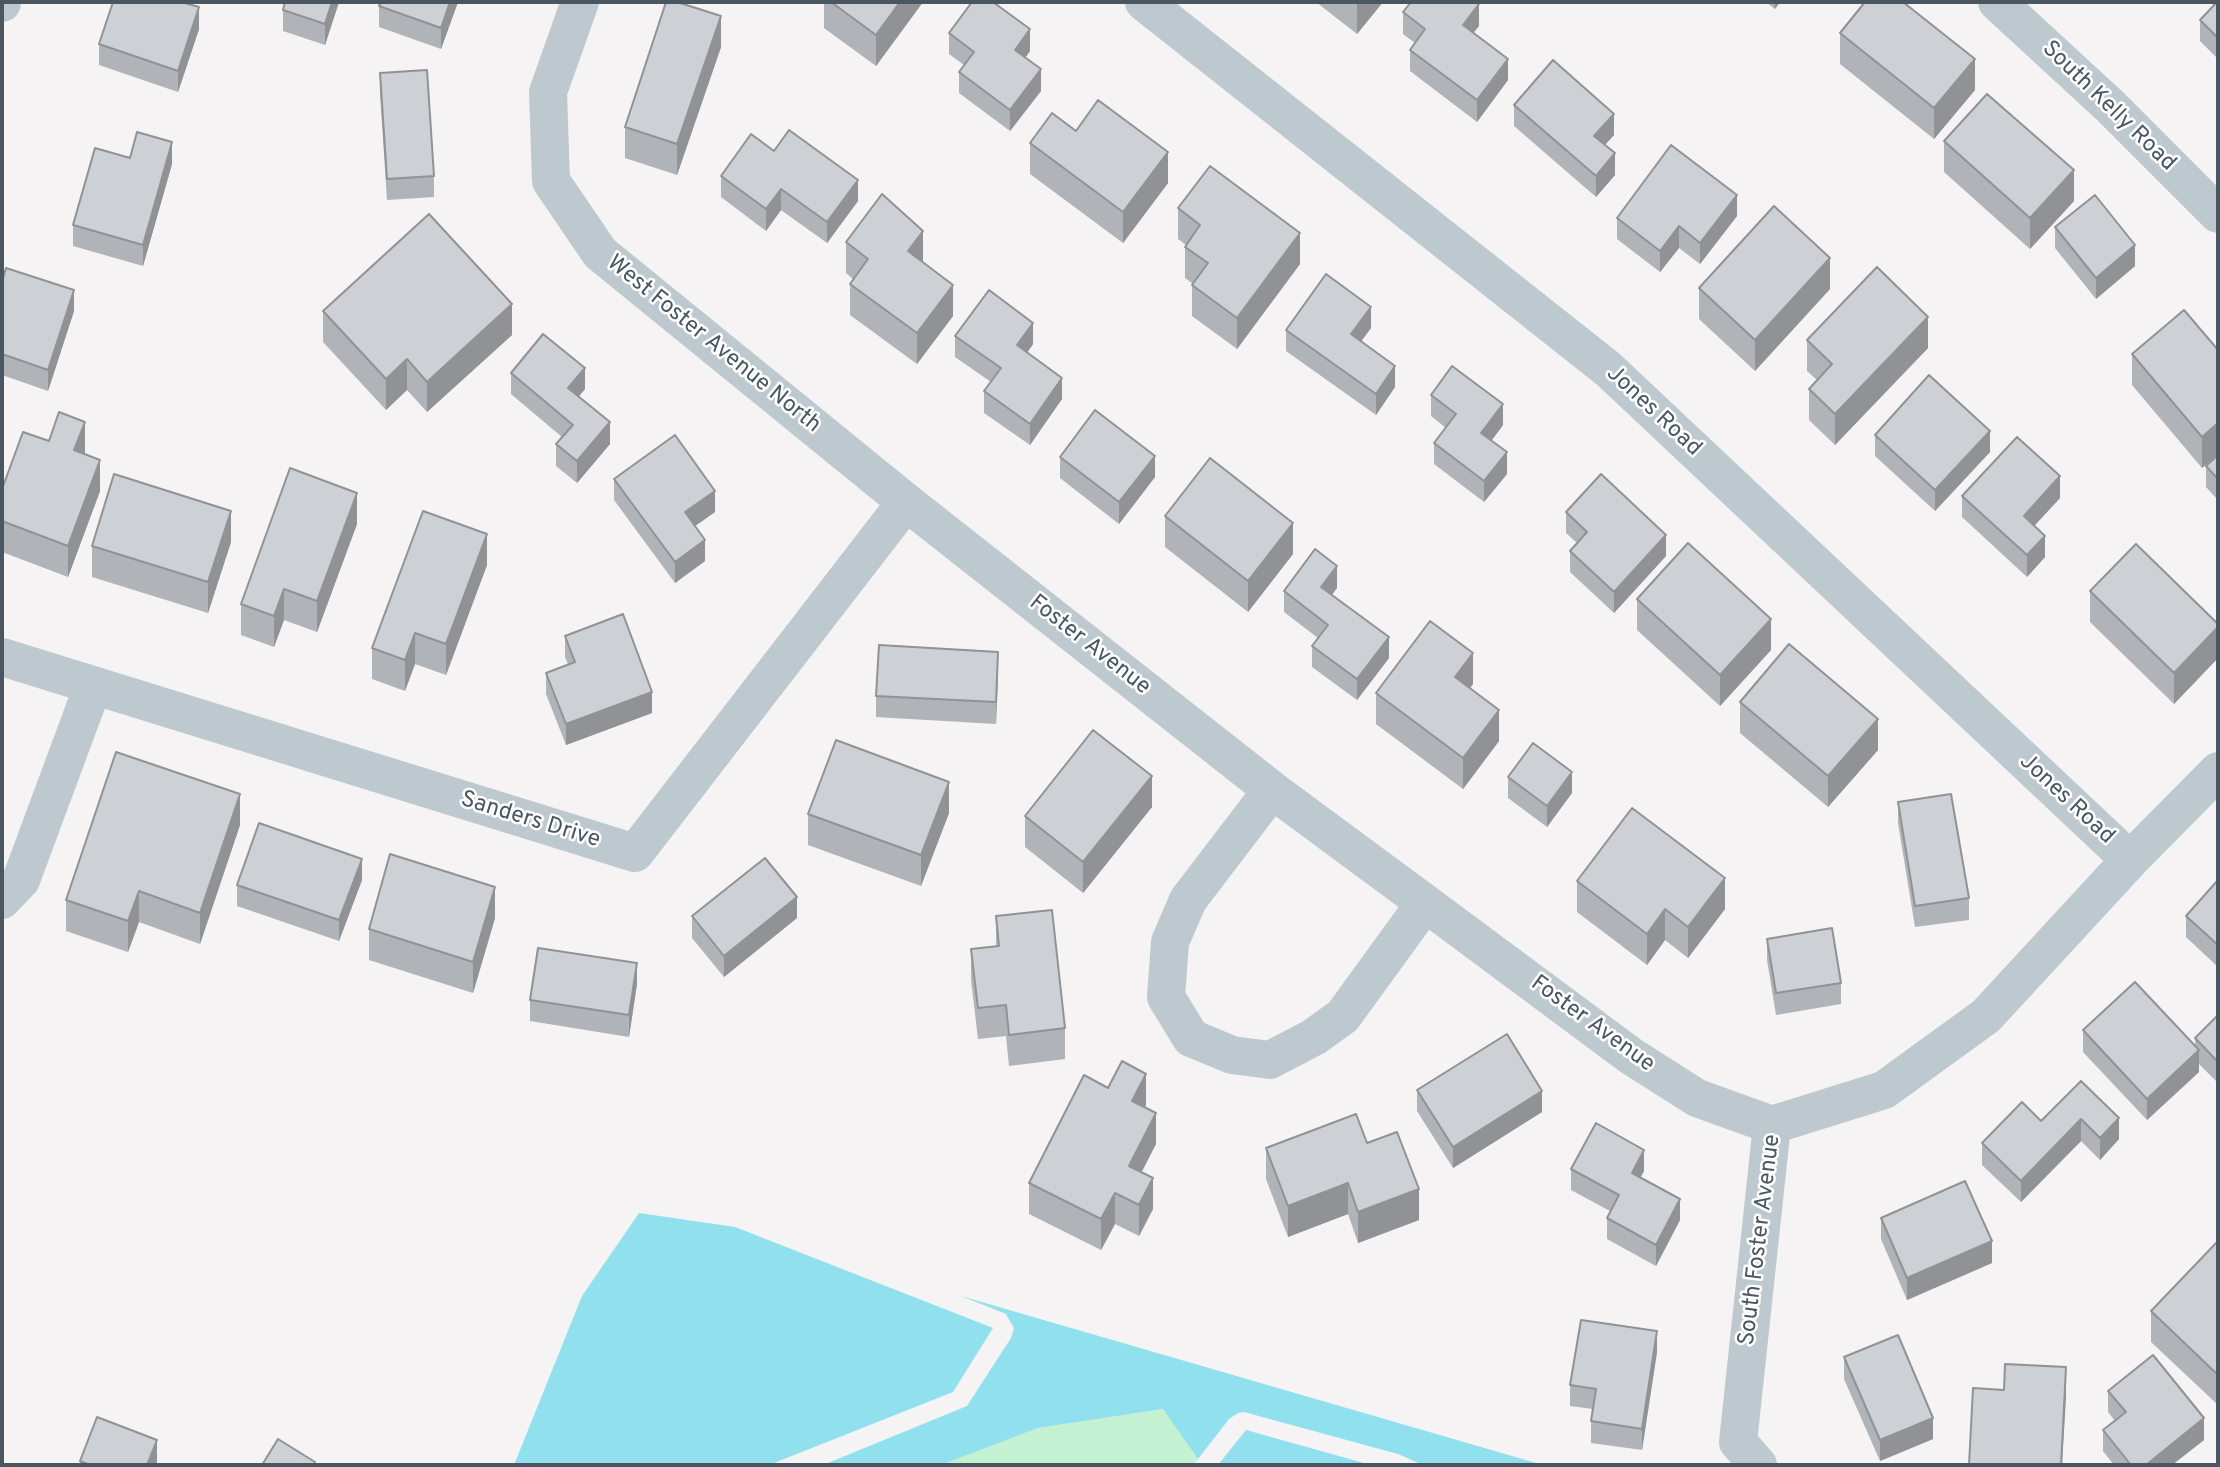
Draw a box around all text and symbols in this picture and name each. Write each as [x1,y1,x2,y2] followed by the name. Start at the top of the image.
[2035,36,2181,178] street label: South Kelly Road
[601,250,825,440] street label: West Foster Avenue North
[1600,361,1706,463] street label: Jones Road
[1023,590,1155,702] street label: Foster Avenue
[2013,749,2119,851] street label: Jones Road
[457,787,603,855] street label: Sanders Drive
[1525,971,1659,1079] street label: Foster Avenue
[1734,1133,1788,1347] street label: South Foster Avenue

